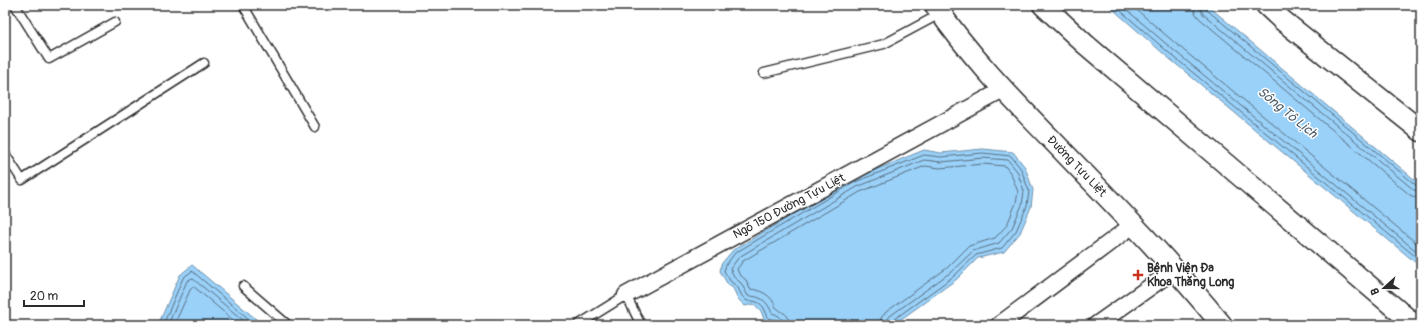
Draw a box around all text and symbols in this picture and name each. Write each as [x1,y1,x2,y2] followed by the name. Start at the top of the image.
[1254,84,1321,142] water label: Sông Tô Lịch
[1044,133,1110,200] street label: Đường Tựu Liệt
[731,170,848,242] street label: Ngõ 150 Đường Tựu Liệt
[1147,261,1234,290] place label: Bệnh Viện Đa Khoa Thăng Long
[1364,268,1404,308] north arrow
[1132,269,1144,281] marker: Bệnh Viện Đa Khoa Thăng Long
[24,282,84,308] scale bar
[1368,286,1382,297] text: B
[30,289,59,304] text: 20 m

